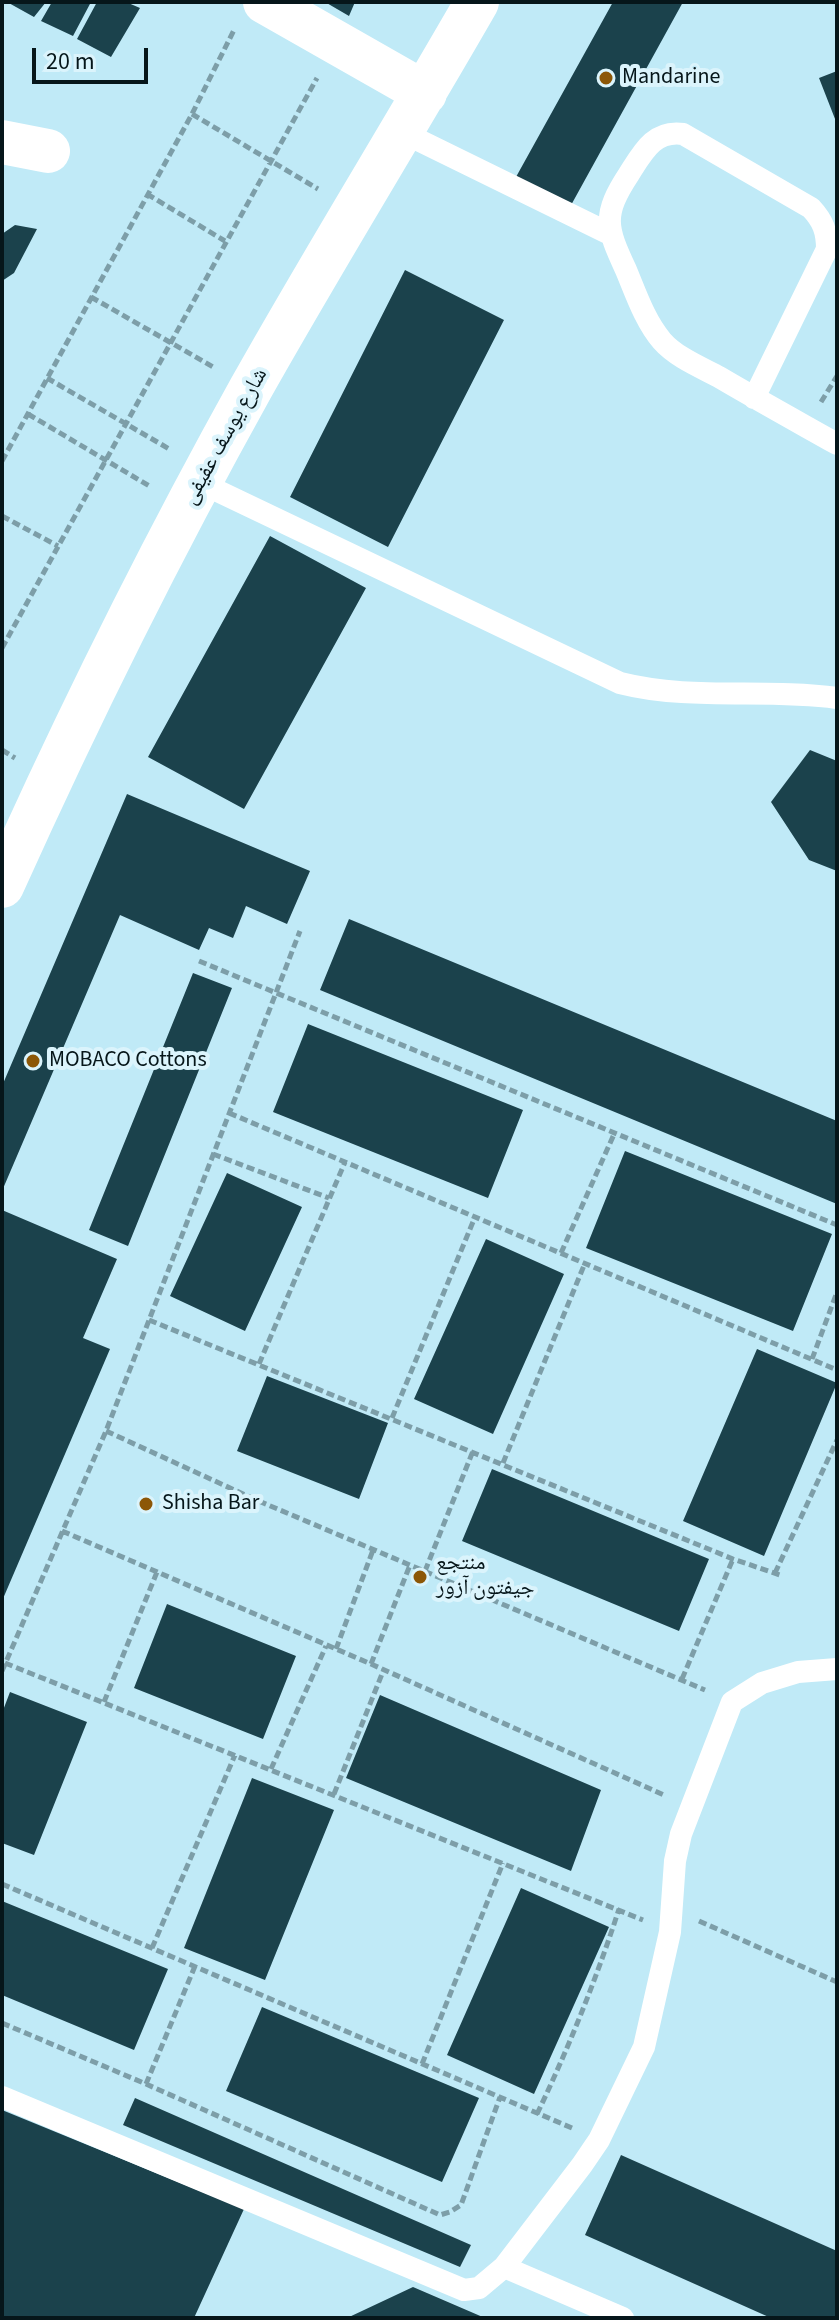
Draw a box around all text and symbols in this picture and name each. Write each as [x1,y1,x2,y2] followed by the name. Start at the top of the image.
[36,32,152,82] scale bar
[46,44,95,79] text: 20 m
[622,65,720,91] place label: Mandarine
[597,69,615,87] marker: Mandarine
[178,364,274,510] street label: شارع يوسف عفيفى
[49,1048,207,1074] place label: MOBACO Cottons
[24,1052,42,1070] marker: MOBACO Cottons
[162,1491,259,1517] place label: Shisha Bar
[137,1495,155,1513] marker: Shisha Bar
[436,1551,534,1602] place label: منتجع جيفتون آزور
[411,1568,429,1586] marker: منتجع جيفتون آزور

